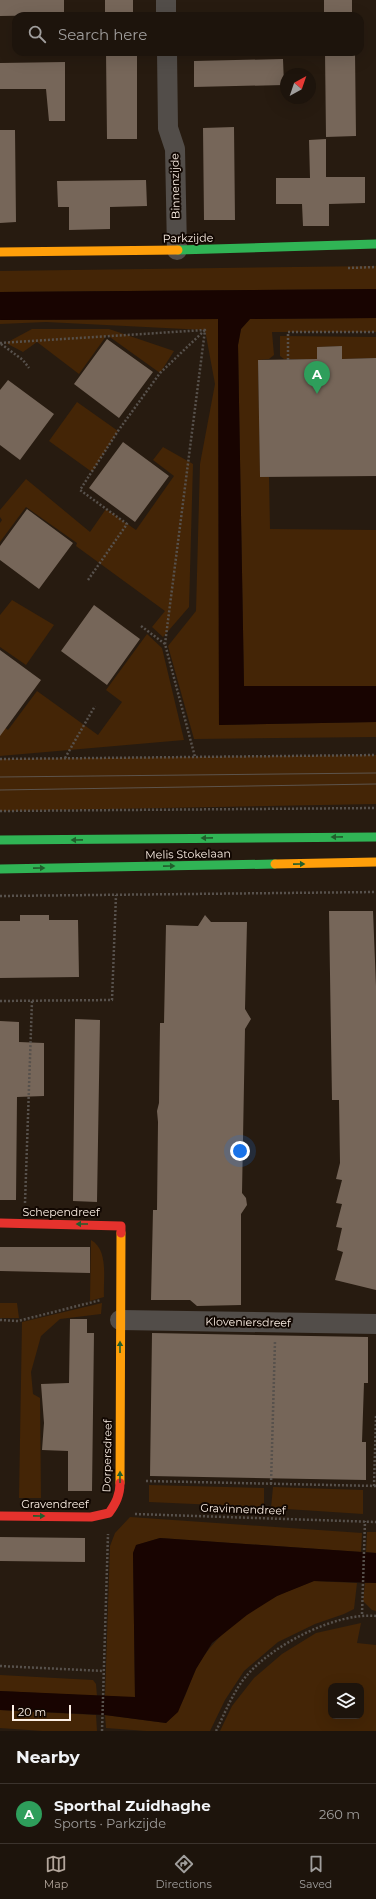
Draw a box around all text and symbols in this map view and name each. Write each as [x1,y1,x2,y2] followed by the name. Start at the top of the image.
[12,12,364,56] search box
[26,23,48,45] icon: search
[58,25,147,44] text: Search here
[280,68,316,104] north arrow
[167,153,183,219] street label: Binnenzijde
[163,231,214,245] street label: Parkzijde
[304,361,330,394] pin: A
[330,834,343,840] one-way arrow
[200,835,213,841] one-way arrow
[70,837,83,843] one-way arrow
[145,846,231,862] street label: Melis Stokelaan
[293,861,306,867] one-way arrow
[163,863,176,869] one-way arrow
[33,865,46,871] one-way arrow
[230,1141,250,1161] your location
[22,1205,101,1219] street label: Schependreef
[75,1221,88,1227] one-way arrow
[205,1314,292,1330] street label: Kloveniersdreef
[117,1340,123,1353] one-way arrow
[99,1418,115,1493] street label: Dorpersdreef
[117,1470,123,1483] one-way arrow
[21,1497,90,1511] street label: Gravendreef
[200,1501,287,1518] street label: Gravinnendreef
[33,1513,46,1519] one-way arrow
[328,1683,364,1719] map controls
[328,1683,364,1719] button: layers
[12,1703,71,1722] scale bar
[18,1705,46,1719] text: 20 m
[16,1747,80,1767] text: Nearby
[54,1796,211,1815] text: Sporthal Zuidhaghe
[24,1806,34,1822] text: A
[319,1806,360,1822] text: 260 m
[54,1815,166,1831] text: Sports · Parkzijde
[44,1853,68,1891] tab: Map
[156,1853,212,1891] tab: Directions
[299,1853,332,1891] tab: Saved

